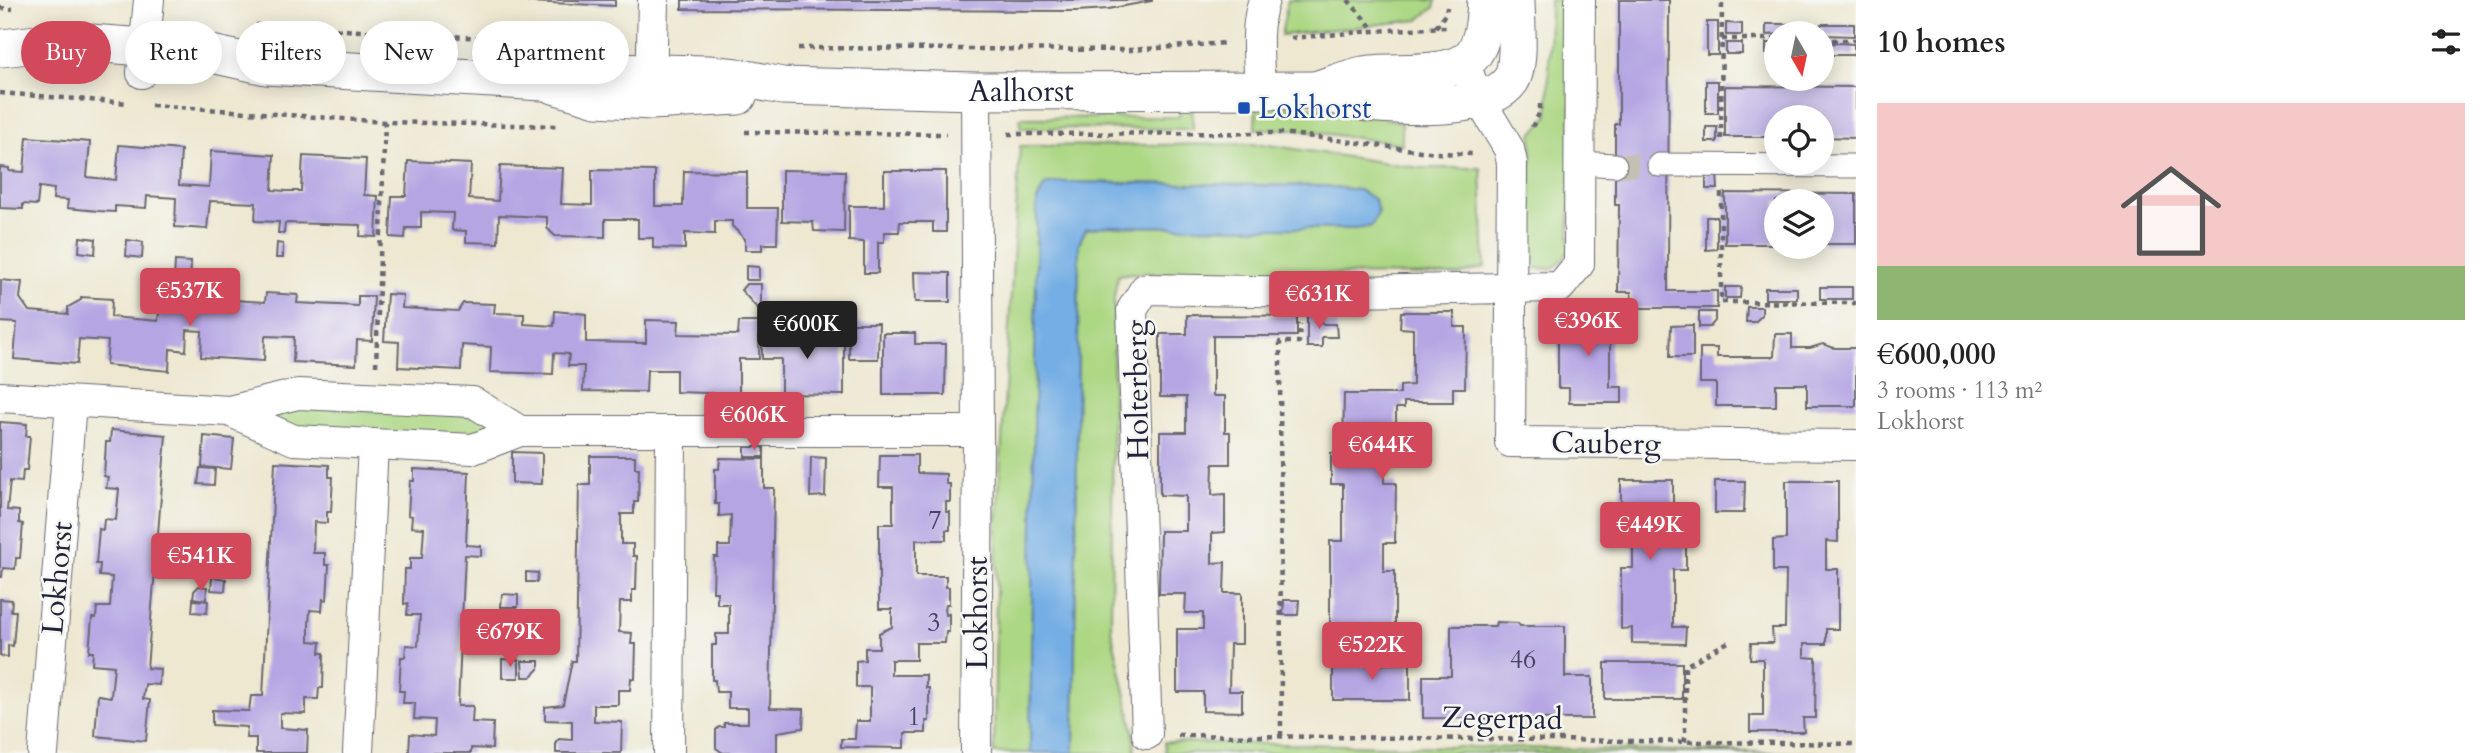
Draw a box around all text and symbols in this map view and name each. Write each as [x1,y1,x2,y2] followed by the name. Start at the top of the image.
[21,21,111,84] chip: Buy
[125,21,222,84] chip: Rent
[236,21,346,84] chip: Filters
[360,21,458,84] chip: New
[472,21,629,84] chip: Apartment
[1764,21,1834,91] north arrow
[1764,21,1834,259] map controls
[1877,22,2006,63] text: 10 homes
[2427,23,2465,61] icon: filters
[969,71,1074,112] street label: Aalhorst
[1258,88,1372,129] place label: Lokhorst
[1236,100,1252,116] marker: Lokhorst
[1764,105,1834,175] button: locate
[2108,148,2234,274] icon: home
[1764,189,1834,259] button: layers
[141,268,239,328] pin: €537K
[1270,272,1368,331] pin: €631K
[156,275,224,306] text: €537K
[1285,278,1353,309] text: €631K
[1539,298,1637,358] pin: €396K
[758,302,856,361] pin: €600K
[1554,305,1622,336] text: €396K
[773,308,841,339] text: €600K
[1116,319,1159,461] street label: Holterberg
[1877,334,1996,375] text: €600,000
[1877,375,2042,406] text: 3 rooms · 113 m²
[705,392,803,452] pin: €606K
[720,399,788,430] text: €606K
[1877,406,1964,437] text: Lokhorst
[1333,422,1431,482] pin: €644K
[1551,422,1661,465] street label: Cauberg
[1348,429,1416,460] text: €644K
[928,503,942,538] house number: 7
[1601,503,1699,562] pin: €449K
[1616,509,1684,540] text: €449K
[32,519,83,636] street label: Lokhorst
[152,534,250,593] pin: €541K
[167,540,235,571] text: €541K
[957,556,998,670] street label: Lokhorst
[927,605,941,640] house number: 3
[461,610,559,669] pin: €679K
[476,616,544,647] text: €679K
[1323,622,1421,682] pin: €522K
[1338,629,1406,660] text: €522K
[1510,642,1536,677] house number: 46
[1441,697,1563,740] street label: Zegerpad
[907,699,921,734] house number: 1

